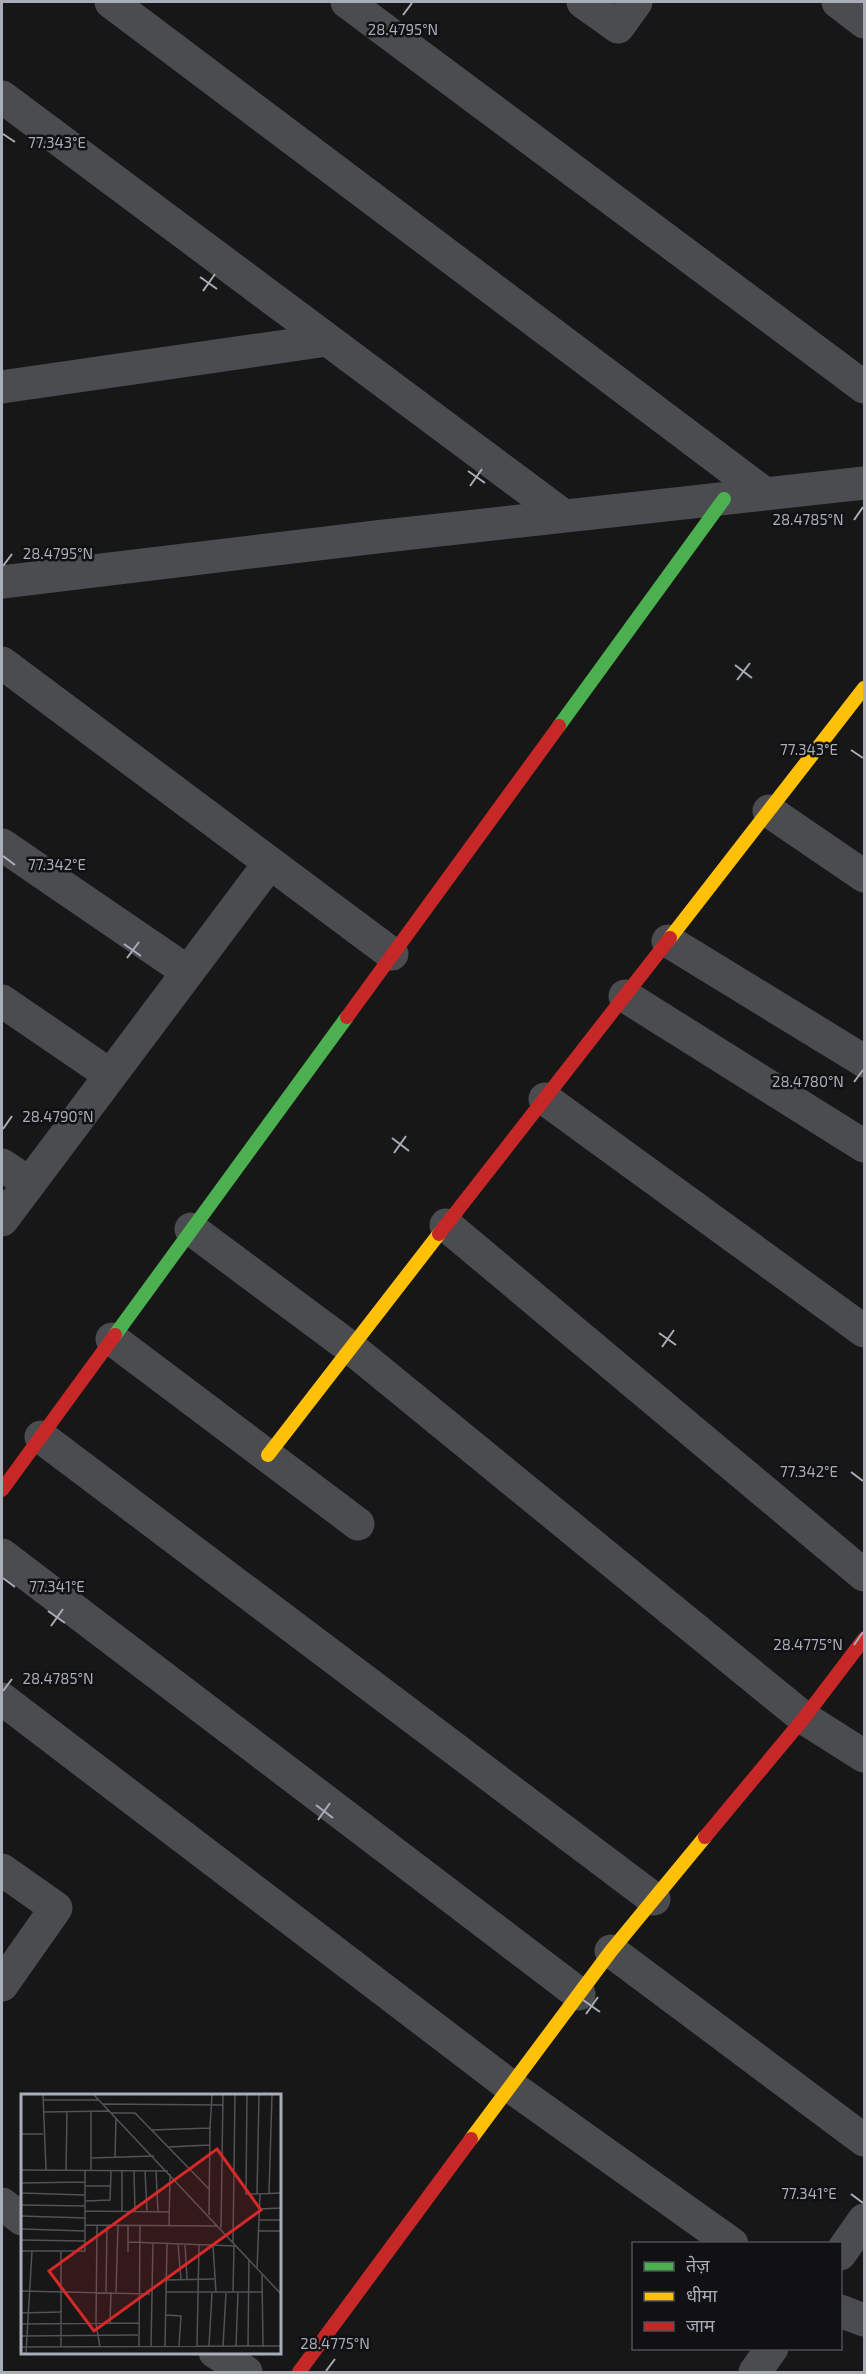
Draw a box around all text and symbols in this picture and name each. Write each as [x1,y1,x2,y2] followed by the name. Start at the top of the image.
[368,20,438,38] text: 28.4795°N
[28,133,86,151] text: 77.343°E
[773,510,843,528] text: 28.4785°N
[23,544,93,562] text: 28.4795°N
[780,740,838,758] text: 77.343°E
[28,855,86,873] text: 77.342°E
[772,1072,844,1090] text: 28.4780°N
[22,1107,94,1125] text: 28.4790°N
[780,1462,838,1480] text: 77.342°E
[29,1577,85,1595] text: 77.341°E
[773,1635,843,1653] text: 28.4775°N
[23,1669,93,1687] text: 28.4785°N
[21,2094,280,2353] inset map
[781,2184,837,2202] text: 77.341°E
[632,2242,842,2350] legend
[686,2254,710,2276] text: तेज़
[686,2284,717,2306] text: धीमा
[686,2314,716,2336] text: जाम
[300,2334,370,2352] text: 28.4775°N

